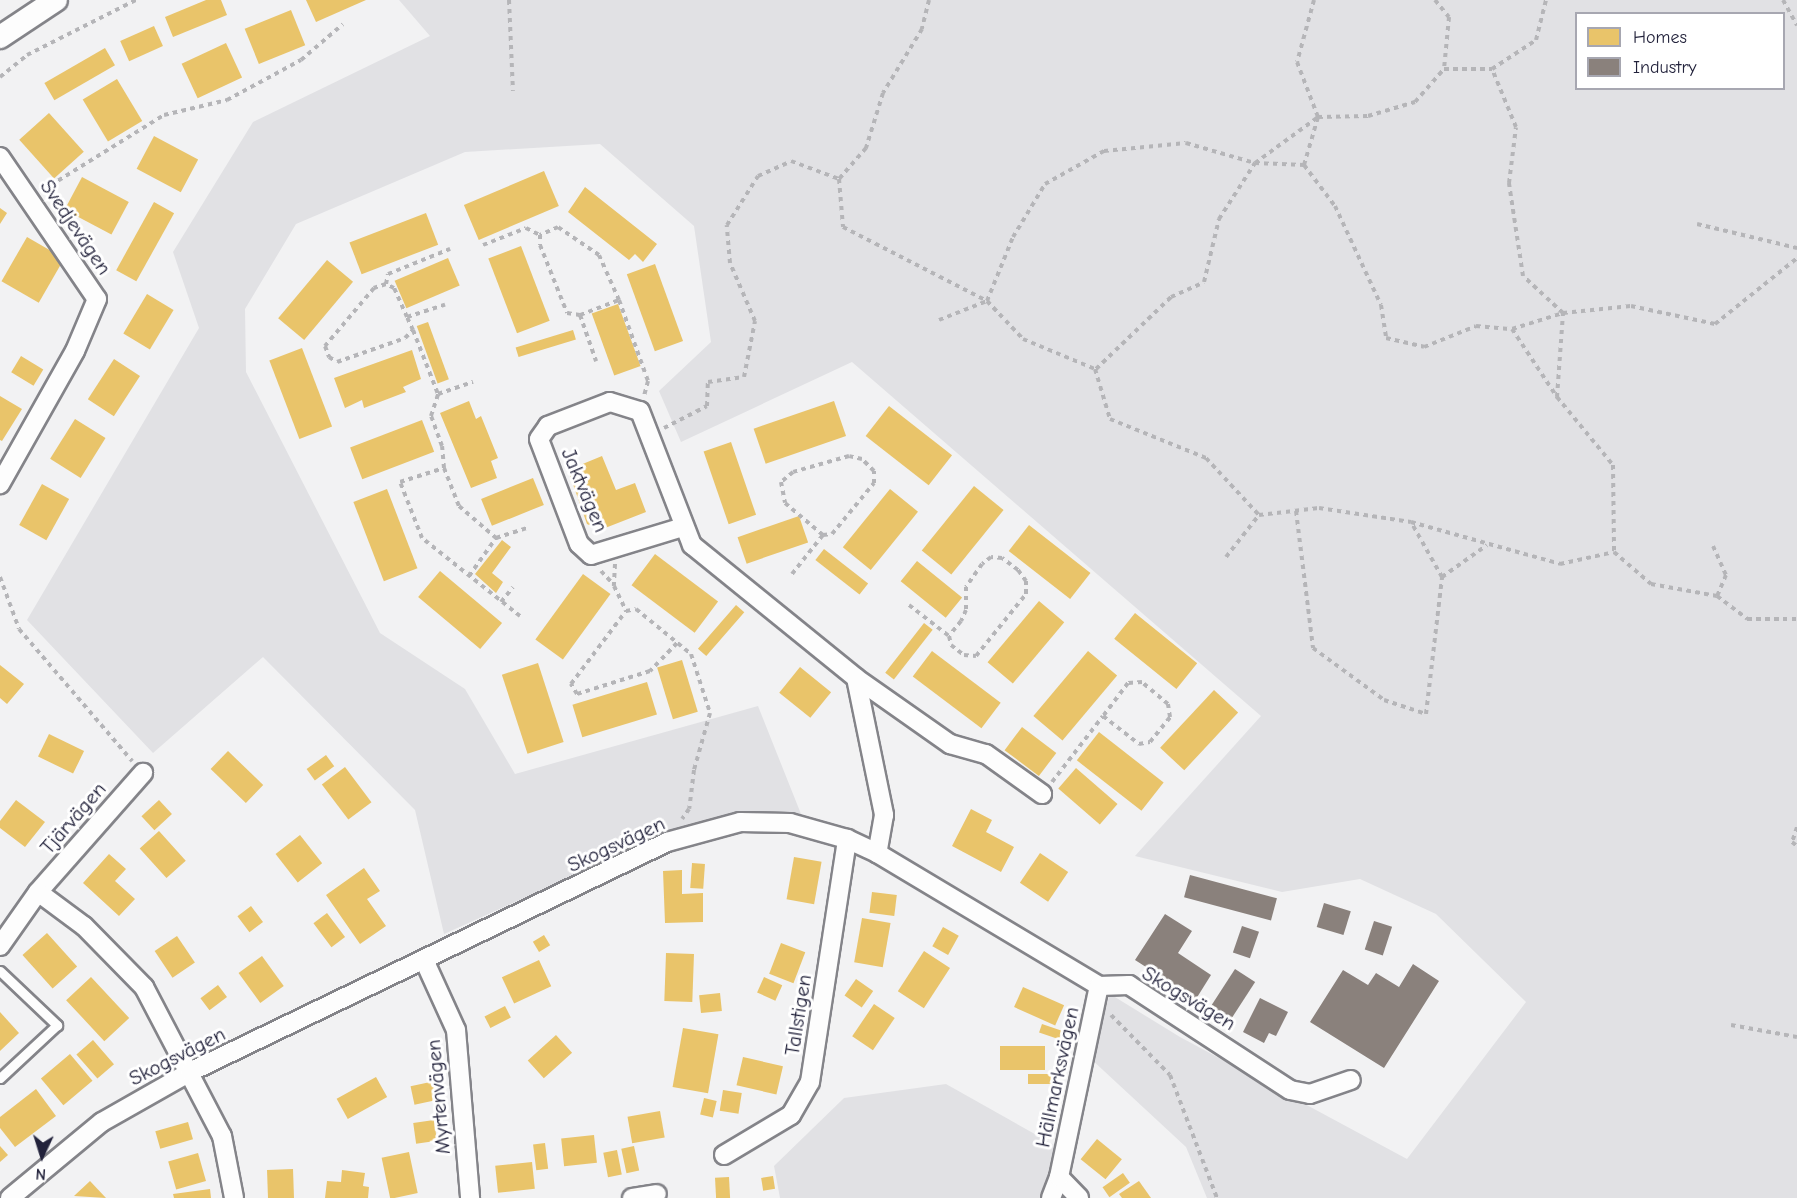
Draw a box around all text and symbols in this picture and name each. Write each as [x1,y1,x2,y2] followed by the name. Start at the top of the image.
[1575,12,1785,90] legend
[1633,27,1687,48] text: Homes
[1633,57,1697,78] text: Industry
[35,175,117,279] street label: Svedjevägen
[556,444,614,536] street label: Jaktvägen
[35,777,111,859] street label: Tjärvägen
[563,810,669,878] street label: Skogsvägen
[1138,960,1240,1036] street label: Skogsvägen
[779,973,817,1057] street label: Tallstigen
[1030,1004,1084,1150] street label: Hällmarksvägen
[125,1021,229,1091] street label: Skogsvägen
[420,1038,456,1156] street label: Myrtenvägen
[12,1126,72,1186] north arrow
[35,1165,47,1183] text: N

